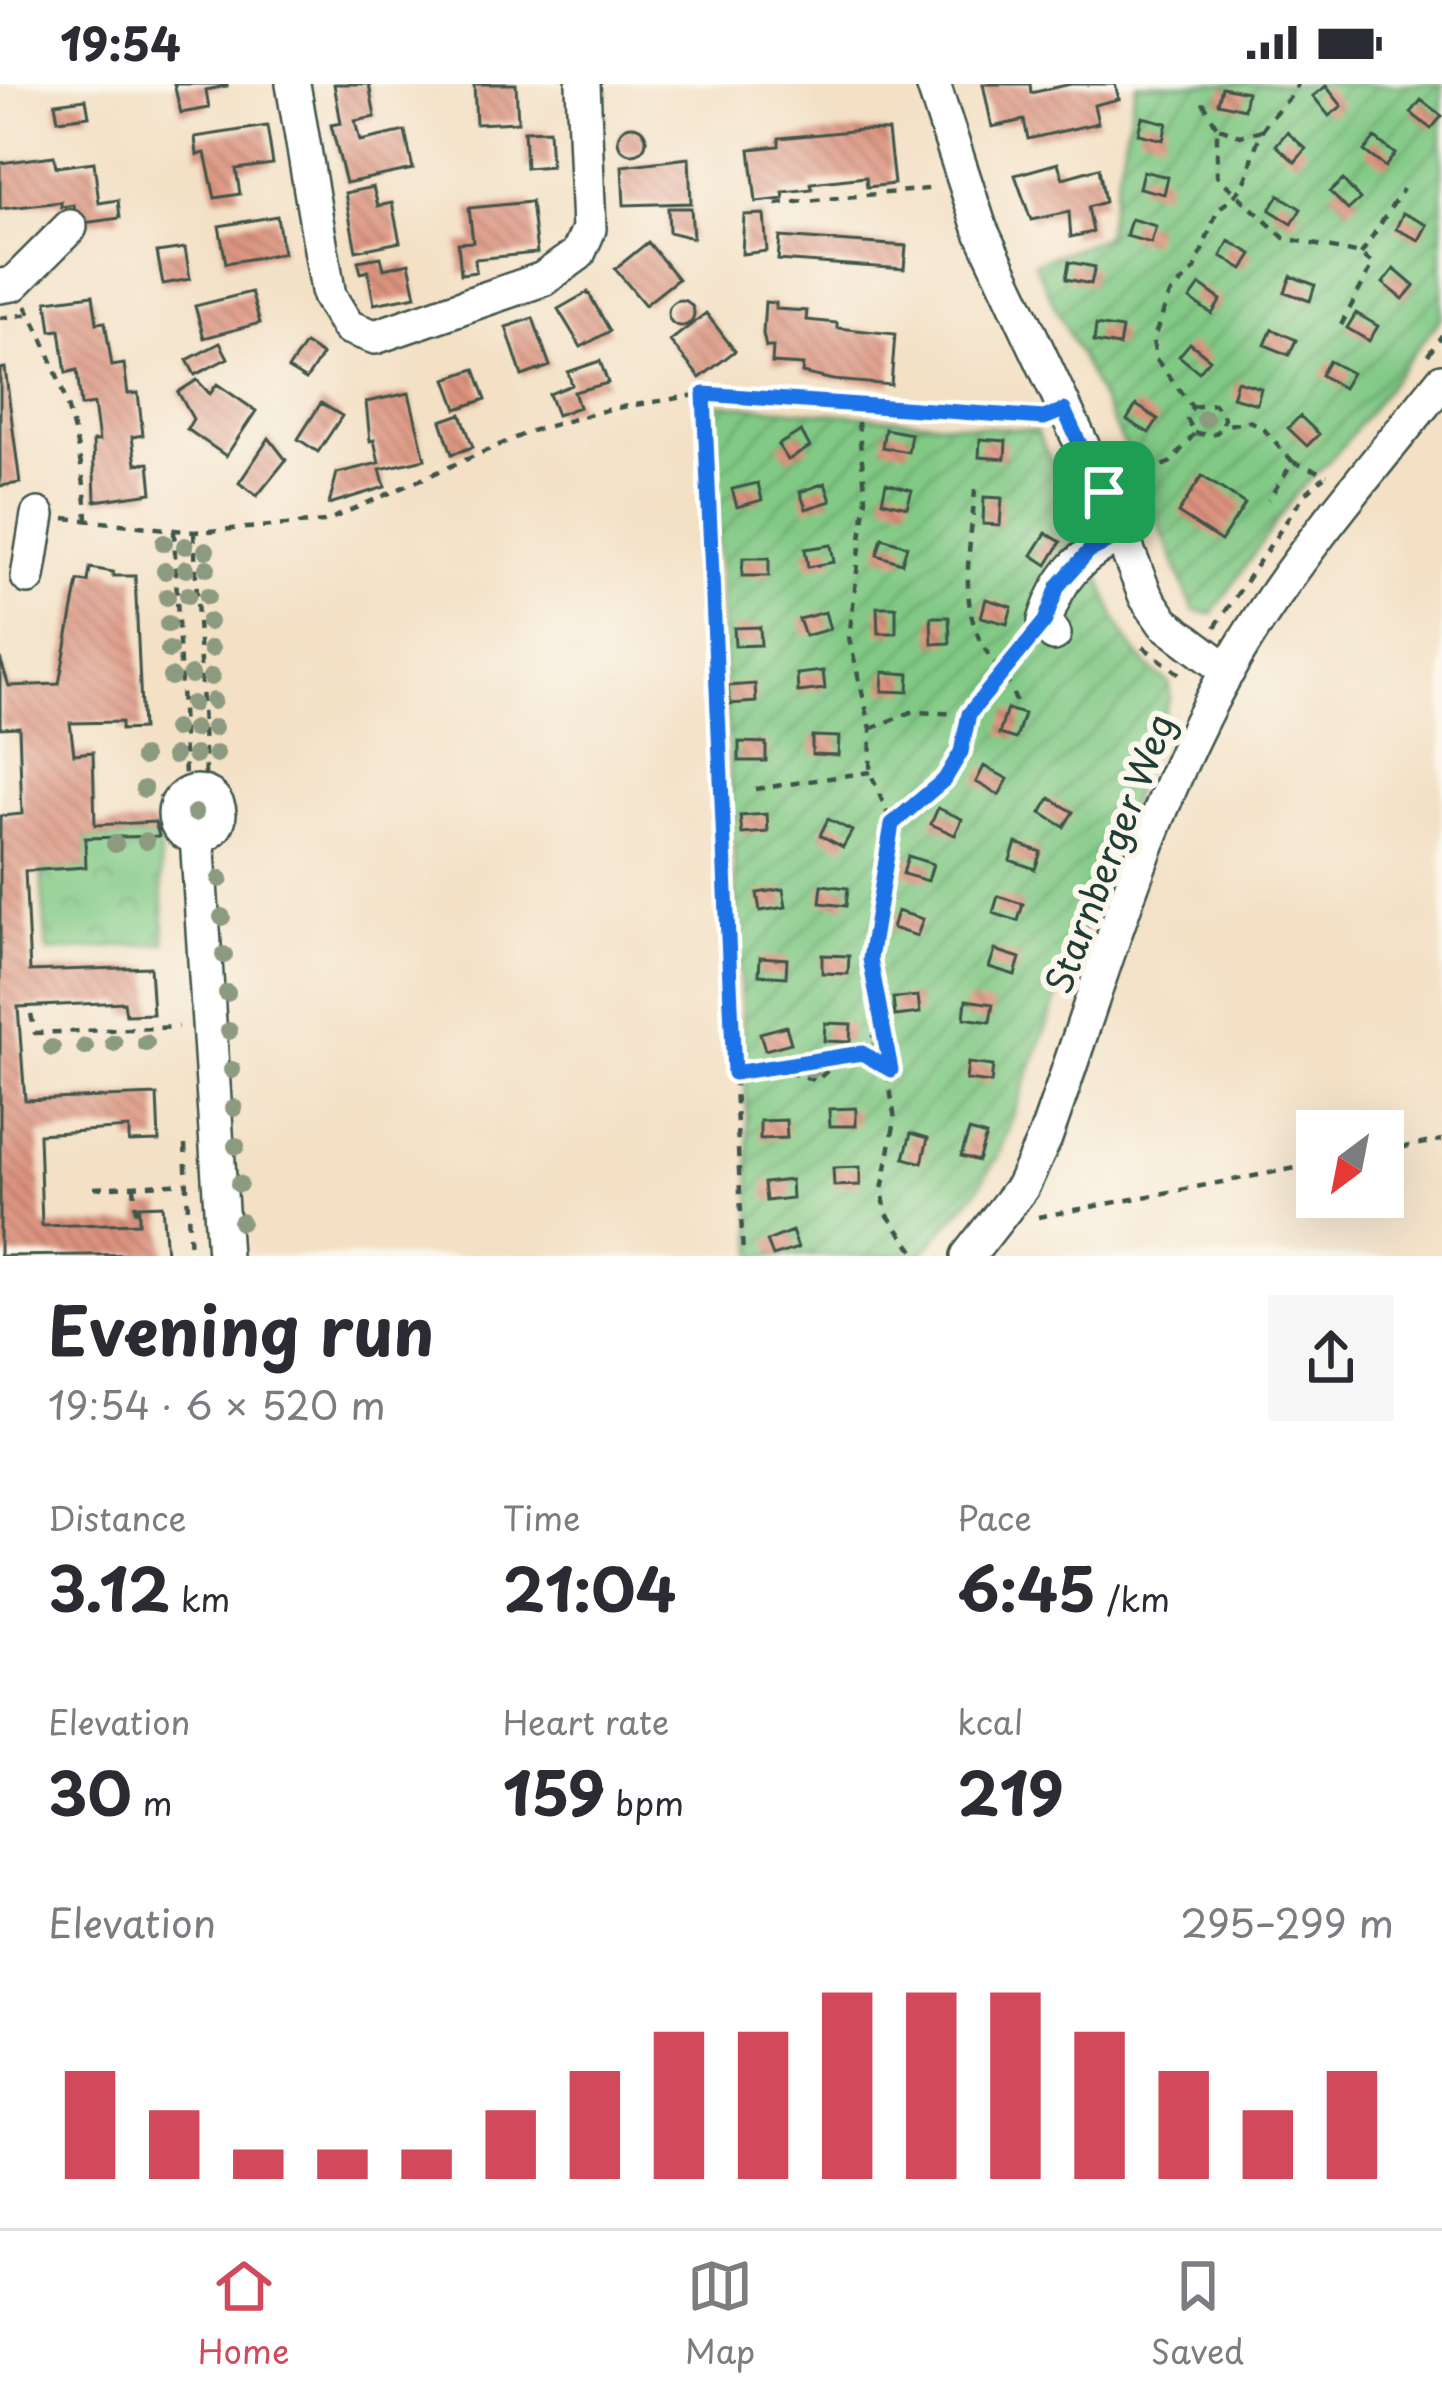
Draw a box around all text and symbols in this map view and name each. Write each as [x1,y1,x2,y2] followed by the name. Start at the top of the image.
[60,8,181,76] text: 19:54
[1053,441,1155,543] pin
[1071,459,1137,525] icon: arrive
[1030,705,1186,1001] street label: Starnberger Weg
[1296,1110,1404,1218] north arrow
[1296,1110,1404,1218] map controls
[48,1279,434,1378] text: Evening run
[1268,1295,1394,1421] button: share
[48,1374,386,1433] text: 19:54 · 6 × 520 m
[48,1492,186,1542] text: Distance
[503,1492,581,1542] text: Time
[957,1492,1032,1542] text: Pace
[48,1542,170,1632] text: 3.12
[503,1542,676,1632] text: 21:04
[957,1542,1096,1632] text: 6:45
[170,1573,230,1623] text: km
[1096,1573,1170,1623] text: /km
[48,1696,190,1746] text: Elevation
[503,1696,669,1746] text: Heart rate
[957,1696,1023,1746] text: kcal
[48,1746,132,1836] text: 30
[503,1746,605,1836] text: 159
[957,1746,1064,1836] text: 219
[132,1777,173,1827] text: m
[605,1777,684,1827] text: bpm
[48,1892,216,1951] text: Elevation
[1180,1892,1394,1951] text: 295–299 m
[198,2253,289,2375] tab: Home
[685,2253,755,2375] tab: Map
[1151,2253,1244,2375] tab: Saved

